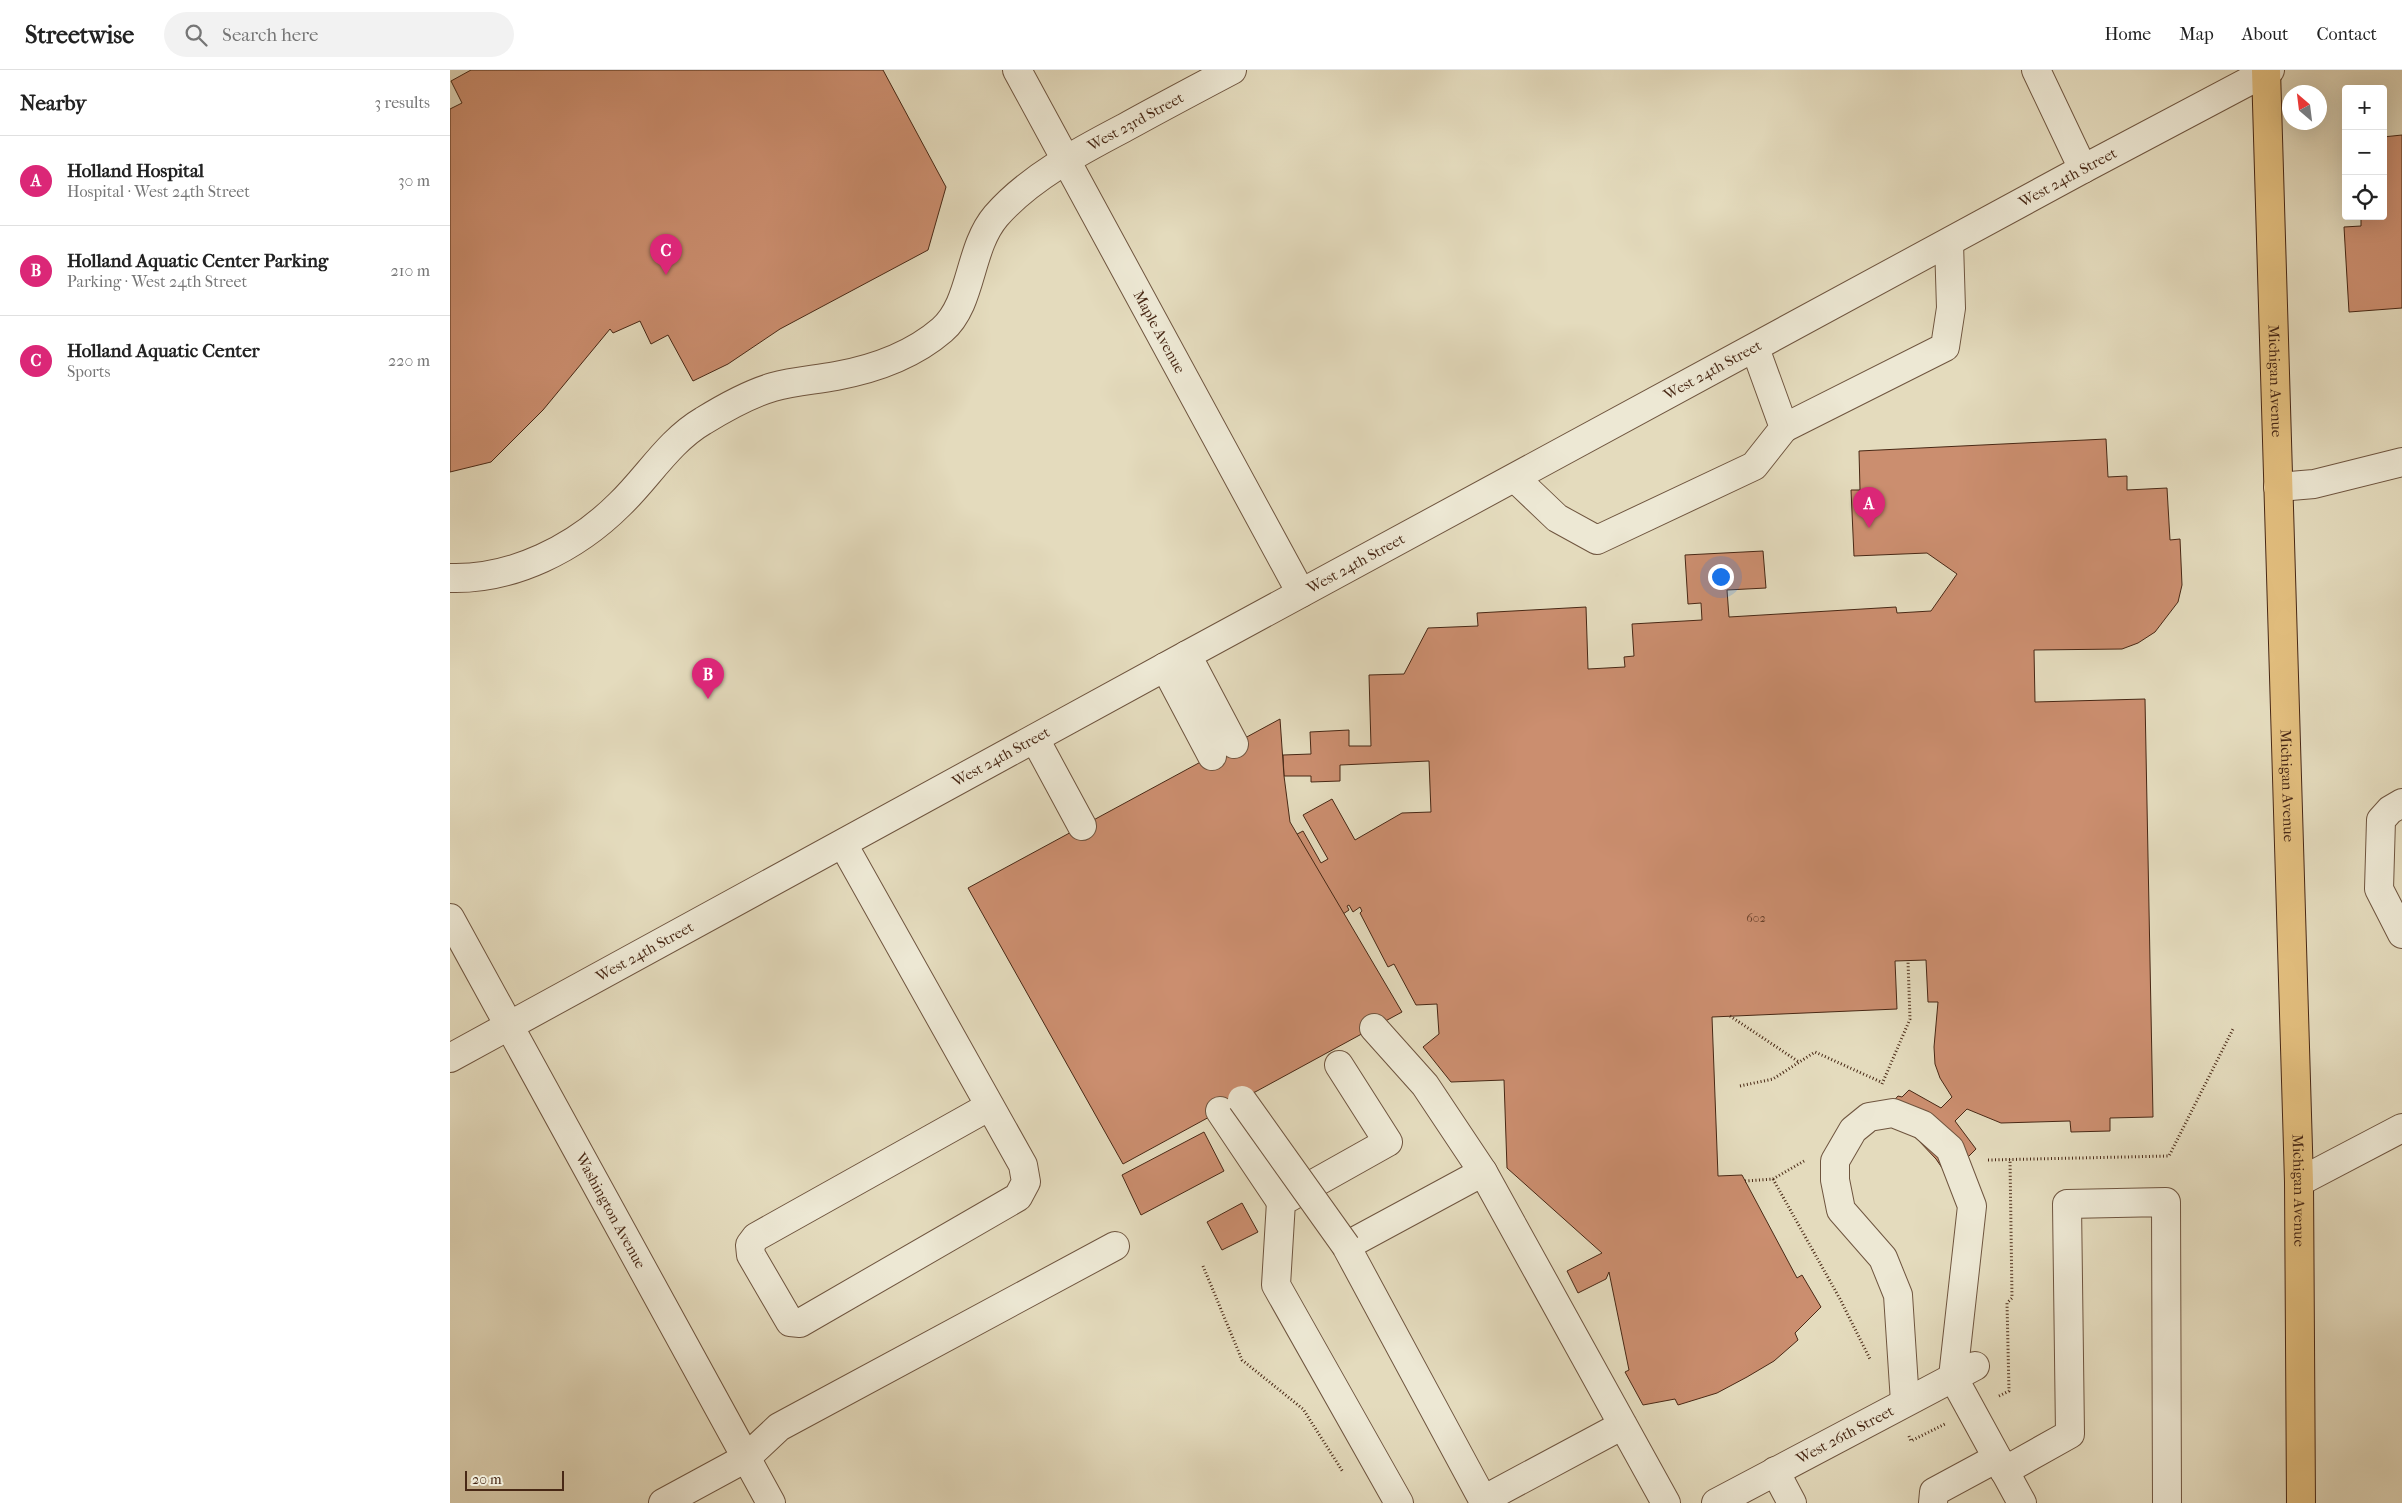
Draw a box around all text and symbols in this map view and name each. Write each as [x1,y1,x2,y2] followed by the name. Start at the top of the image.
[164,12,514,57] search box
[25,21,134,49] text: Streetwise
[182,21,210,49] icon: search
[222,24,318,46] text: Search here
[2104,24,2151,45] text: Home
[2179,24,2214,45] text: Map
[2242,24,2288,45] text: About
[2316,24,2377,45] text: Contact
[2282,85,2327,130] north arrow
[2342,85,2387,220] map controls
[2342,85,2387,130] button: +
[1084,88,1187,155] street label: West 23rd Street
[20,91,86,115] text: Nearby
[374,93,430,112] text: 3 results
[2342,130,2387,175] button: −
[2015,143,2120,212] street label: West 24th Street
[67,160,204,182] text: Holland Hospital
[31,171,41,190] text: A
[398,171,430,190] text: 30 m
[2342,175,2387,220] button: locate
[67,182,250,201] text: Hospital · West 24th Street
[650,234,682,275] pin: C
[67,250,328,272] text: Holland Aquatic Center Parking
[31,261,41,280] text: B
[391,261,430,280] text: 210 m
[67,272,247,291] text: Parking · West 24th Street
[1129,287,1189,377] street label: Maple Avenue
[2265,324,2286,438] street label: Michigan Avenue
[1660,336,1765,404] street label: West 24th Street
[67,340,260,362] text: Holland Aquatic Center
[31,351,41,370] text: C
[388,351,430,370] text: 220 m
[67,362,110,381] text: Sports
[1853,487,1885,528] pin: A
[1303,529,1408,598] street label: West 24th Street
[1708,564,1734,590] your location
[692,658,724,699] pin: B
[948,722,1053,791] street label: West 24th Street
[2277,729,2298,843] street label: Michigan Avenue
[1746,911,1766,925] house number: 602
[592,917,697,986] street label: West 24th Street
[2289,1134,2308,1248] street label: Michigan Avenue
[571,1149,650,1272] street label: Washington Avenue
[1792,1401,1897,1468] street label: West 26th Street
[465,1468,564,1491] scale bar
[472,1471,502,1488] text: 20 m

